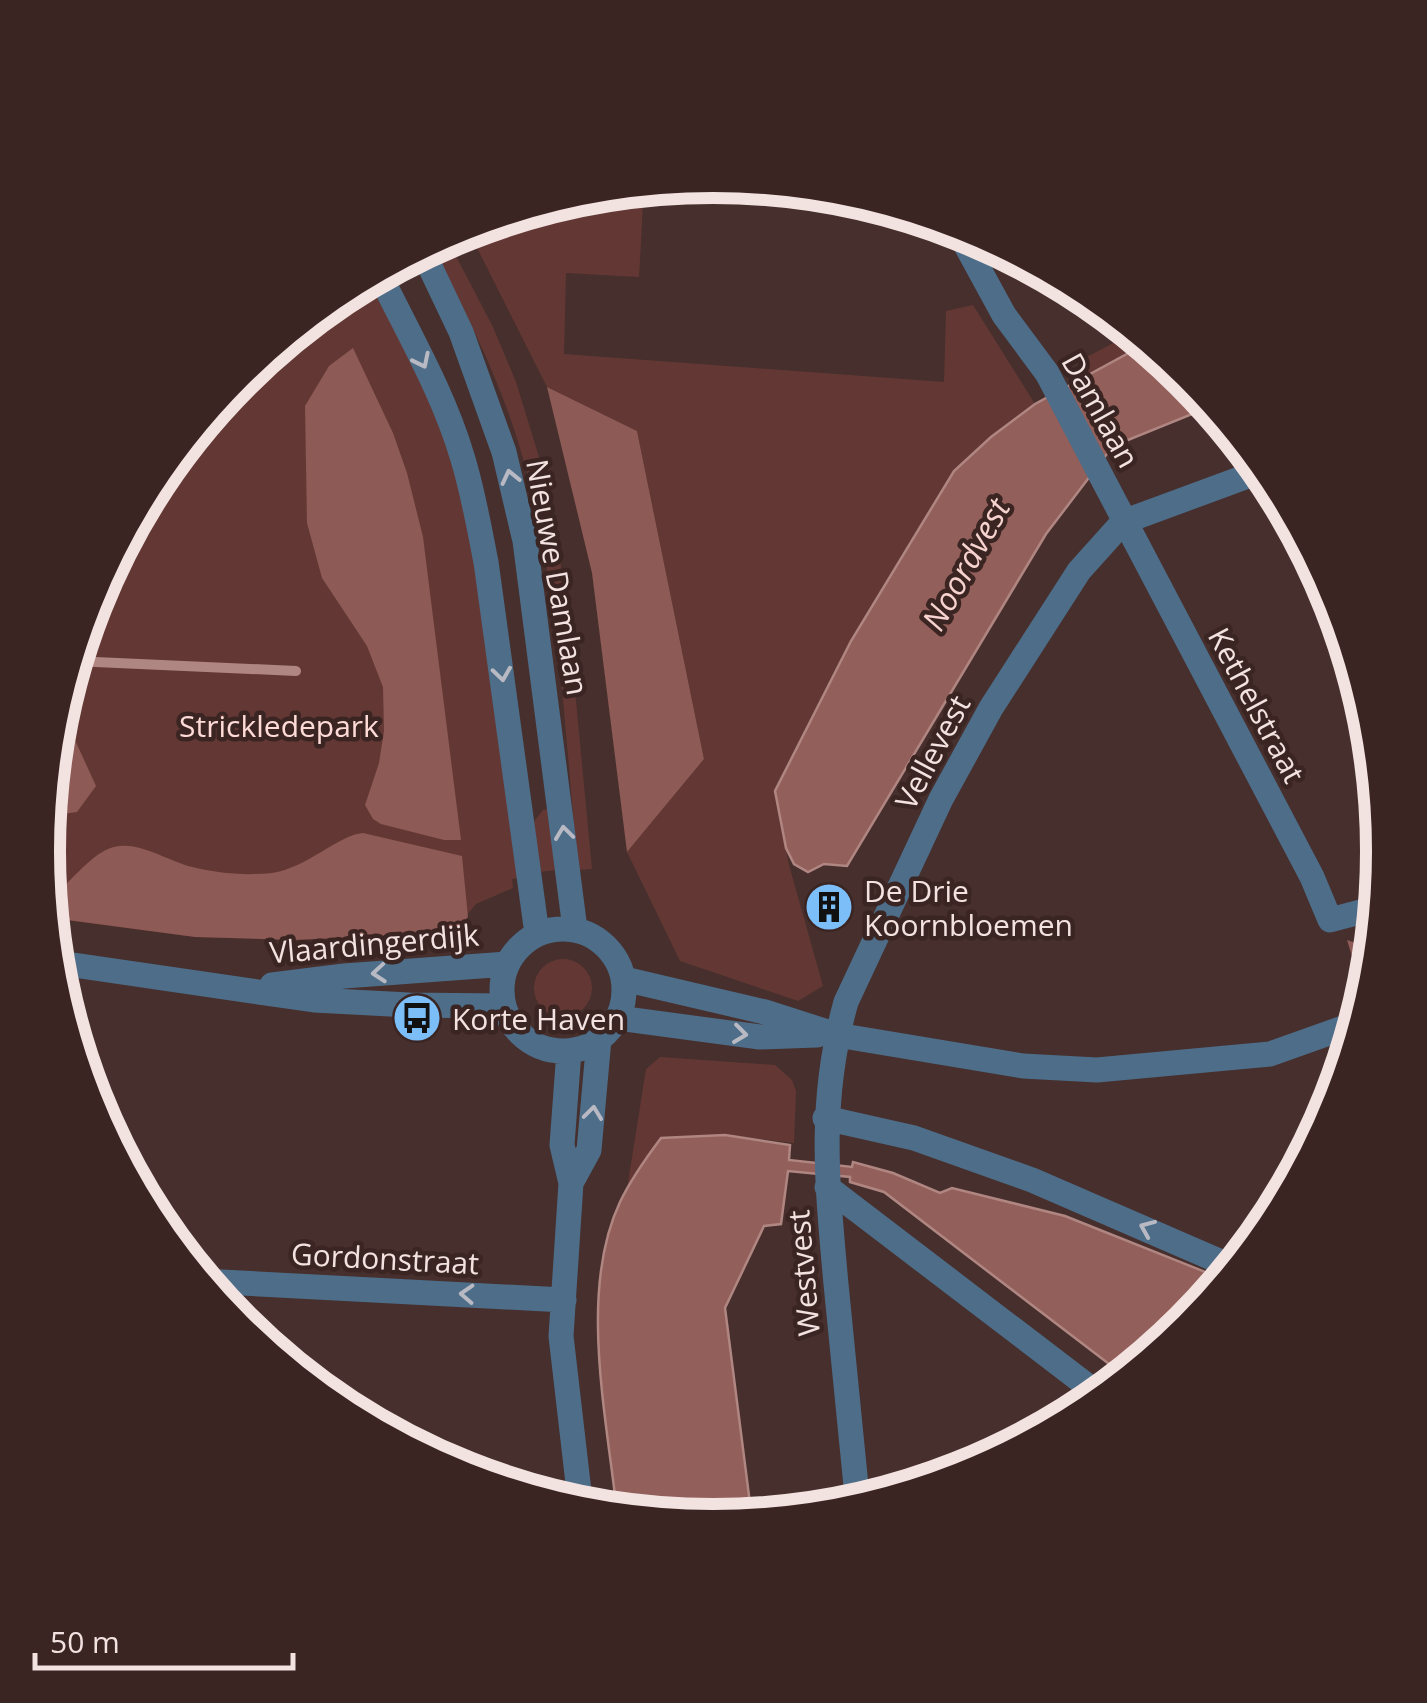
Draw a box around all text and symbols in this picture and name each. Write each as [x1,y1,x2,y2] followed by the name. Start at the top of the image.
[1053,345,1149,475] street label: Damlaan
[410,350,430,368] one-way arrow
[517,456,599,698] street label: Nieuwe Damlaan
[501,469,522,486] one-way arrow
[911,489,1020,638] water label: Noordvest
[1199,620,1315,790] street label: Kethelstraat
[490,665,511,682] one-way arrow
[885,688,979,816] street label: Vellevest
[179,705,379,746] park label: Strickledepark
[554,824,575,841] one-way arrow
[864,870,1073,945] place label: De Drie Koornbloemen
[803,881,855,933] building icon: De Drie Koornbloemen
[268,913,481,973] street label: Vlaardingerdijk
[370,961,386,983] one-way arrow
[391,992,443,1044] bus stop icon: Korte Haven
[452,998,625,1039] place label: Korte Haven
[732,1023,749,1044] one-way arrow
[582,1105,603,1121] one-way arrow
[777,1208,829,1338] street label: Westvest
[1139,1219,1157,1239] one-way arrow
[290,1233,480,1283] street label: Gordonstraat
[458,1284,474,1305] one-way arrow
[35,1608,292,1670] scale bar
[50,1621,120,1662] text: 50 m

